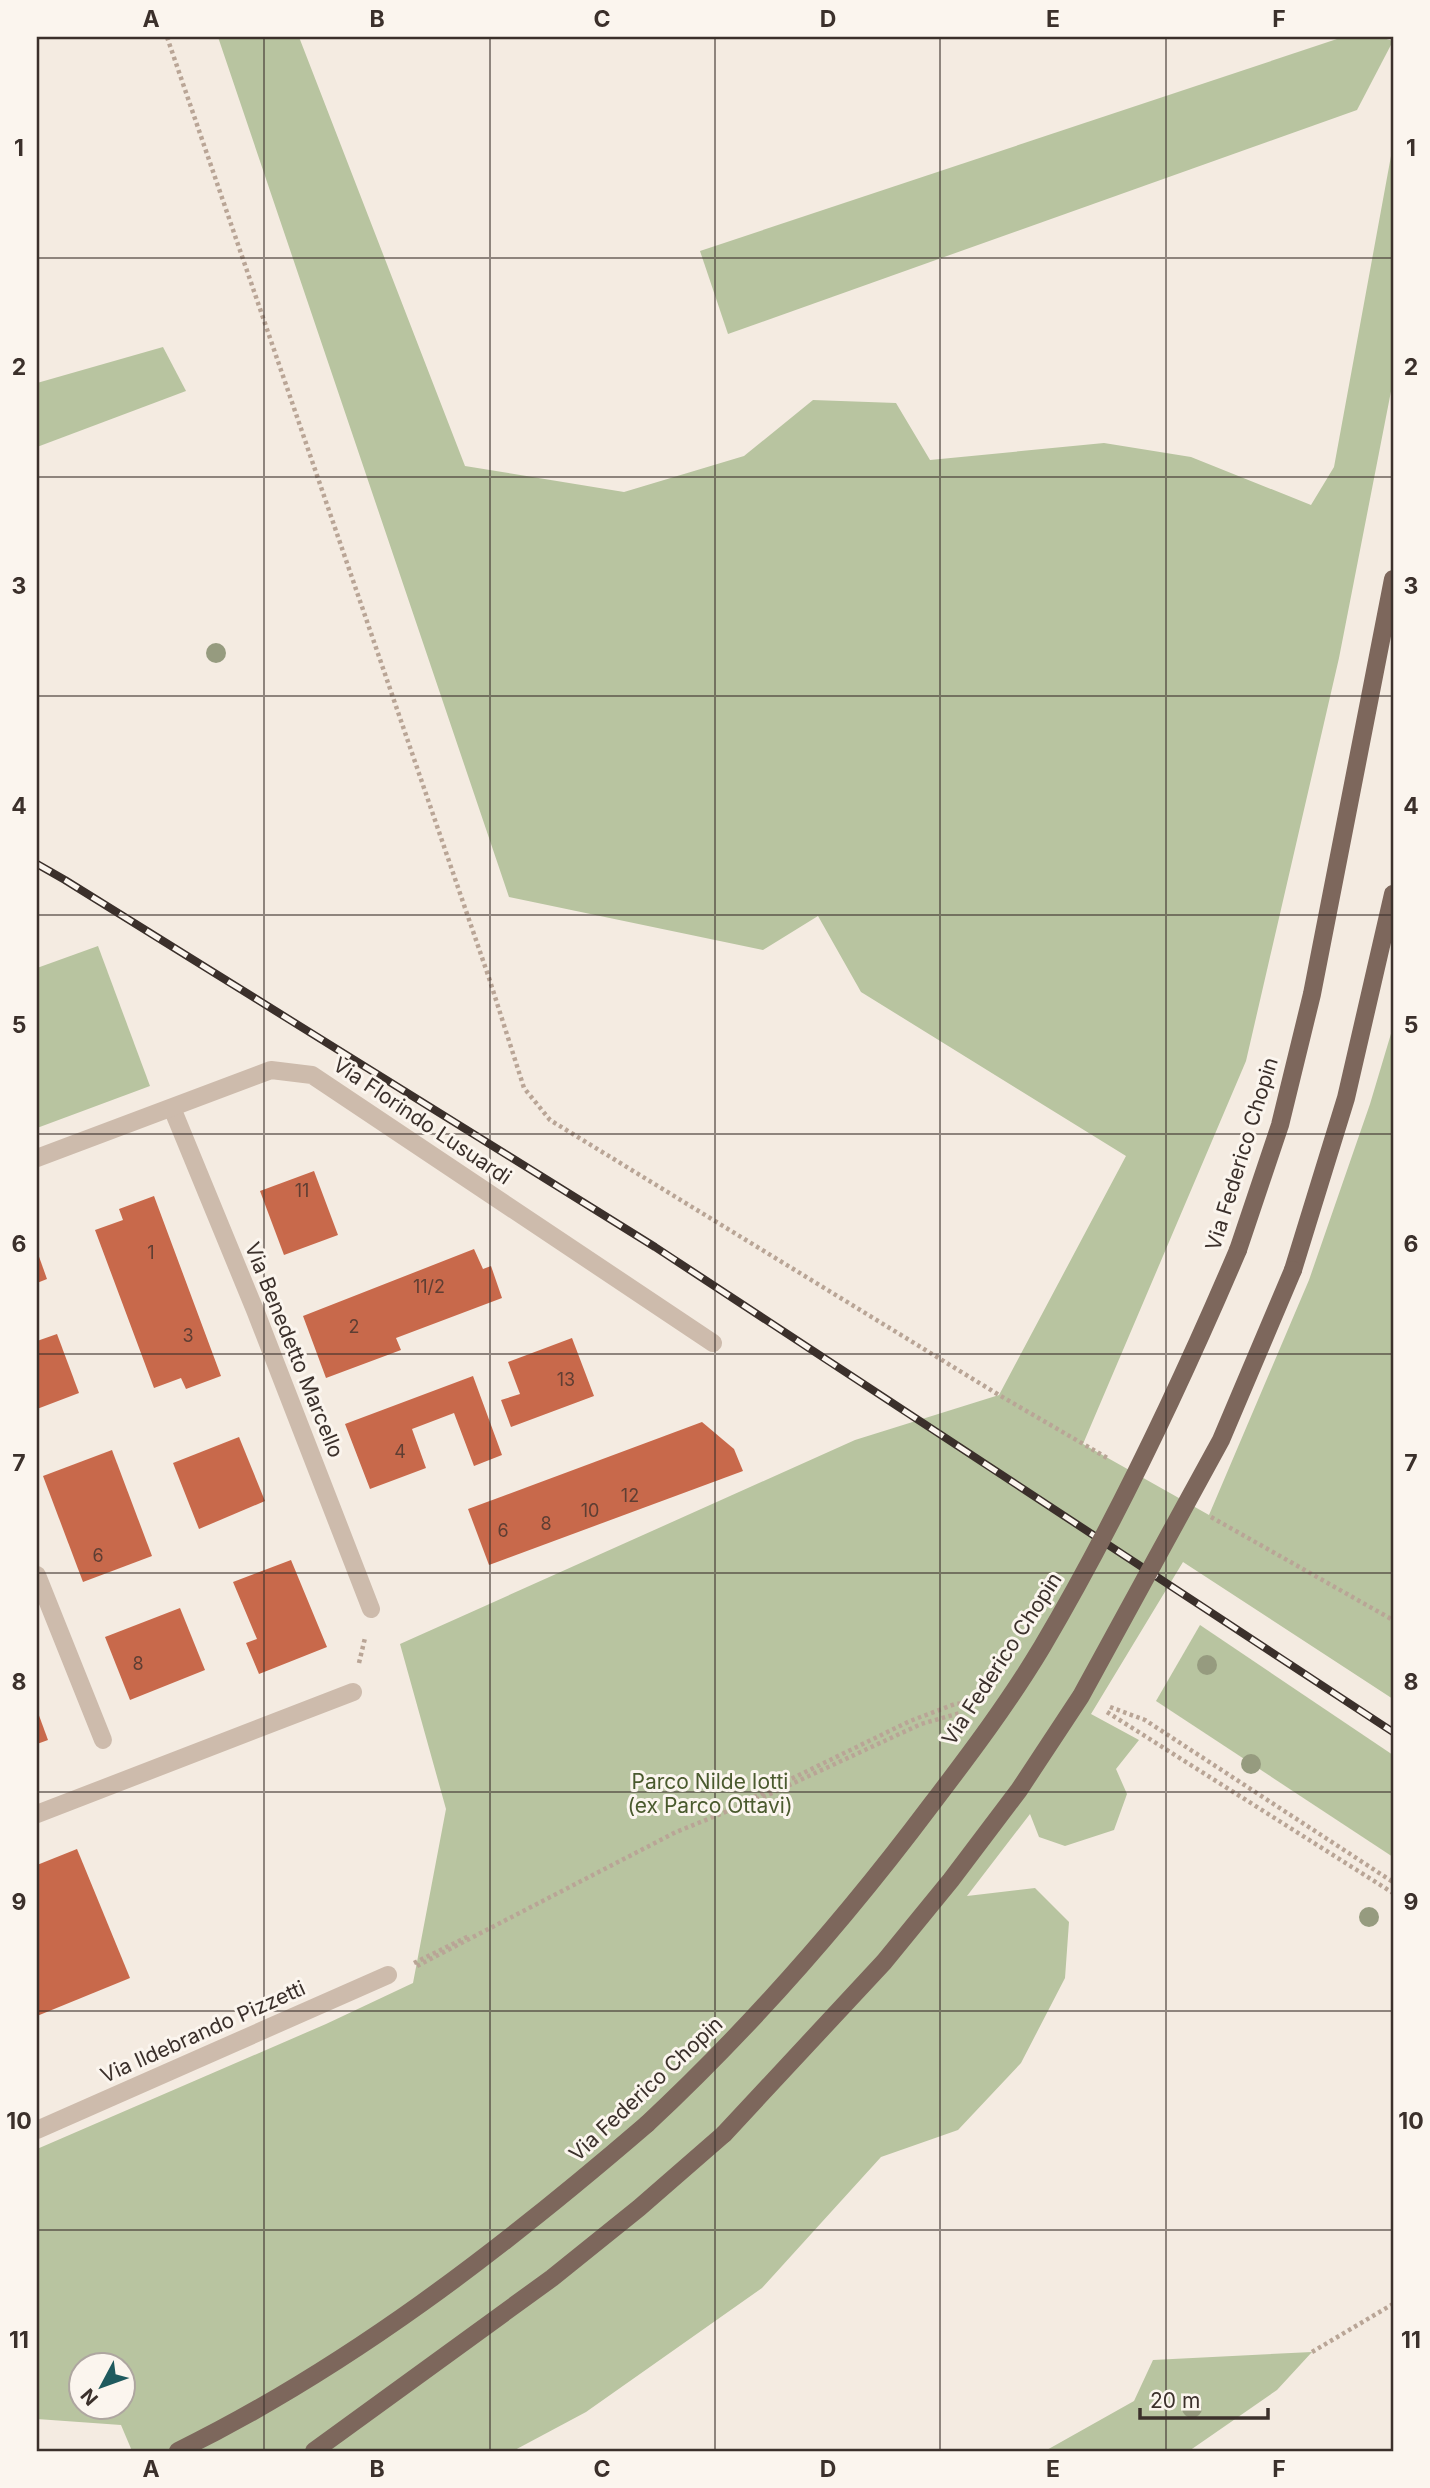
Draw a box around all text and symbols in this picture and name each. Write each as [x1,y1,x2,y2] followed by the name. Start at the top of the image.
[142,5,160,33] text: A
[369,5,385,33] text: B
[593,5,611,33] text: C
[820,5,836,33] text: D
[1046,5,1060,33] text: E
[1272,5,1286,33] text: F
[14,134,24,162] text: 1
[1406,134,1416,162] text: 1
[12,353,26,381] text: 2
[1404,353,1418,381] text: 2
[12,572,26,600] text: 3
[1404,572,1418,600] text: 3
[11,792,27,820] text: 4
[1403,792,1419,820] text: 4
[12,1011,26,1039] text: 5
[1404,1011,1418,1039] text: 5
[328,1052,516,1190] street label: Via Florindo Lusuardi
[1200,1054,1283,1253] street label: Via Federico Chopin
[295,1180,309,1201] house number: 11
[12,1230,26,1258] text: 6
[1404,1230,1418,1258] text: 6
[240,1239,349,1461] street label: Via Benedetto Marcello
[147,1242,155,1263] house number: 1
[413,1276,445,1297] house number: 11/2
[349,1316,359,1337] house number: 2
[182,1325,194,1346] house number: 3
[557,1369,575,1390] house number: 13
[394,1441,406,1462] house number: 4
[12,1449,26,1477] text: 7
[1404,1449,1418,1477] text: 7
[621,1485,639,1506] house number: 12
[581,1500,599,1521] house number: 10
[540,1513,552,1534] house number: 8
[497,1520,509,1541] house number: 6
[92,1545,104,1566] house number: 6
[936,1568,1067,1750] street label: Via Federico Chopin
[132,1653,144,1674] house number: 8
[12,1668,26,1696] text: 8
[1404,1668,1418,1696] text: 8
[627,1769,793,1818] park label: Parco Nilde Iotti (ex Parco Ottavi)
[12,1888,26,1916] text: 9
[1404,1888,1418,1916] text: 9
[97,1975,309,2088] street label: Via Ildebrando Pizzetti
[564,2011,728,2166] street label: Via Federico Chopin
[6,2107,32,2135] text: 10
[1398,2107,1424,2135] text: 10
[9,2326,29,2354] text: 11
[1401,2326,1421,2354] text: 11
[66,2352,136,2422] north arrow
[1140,2376,1267,2420] scale bar
[76,2384,103,2410] text: N
[1150,2388,1200,2413] text: 20 m
[142,2455,160,2483] text: A
[369,2455,385,2483] text: B
[593,2455,611,2483] text: C
[820,2455,836,2483] text: D
[1046,2455,1060,2483] text: E
[1272,2455,1286,2483] text: F

